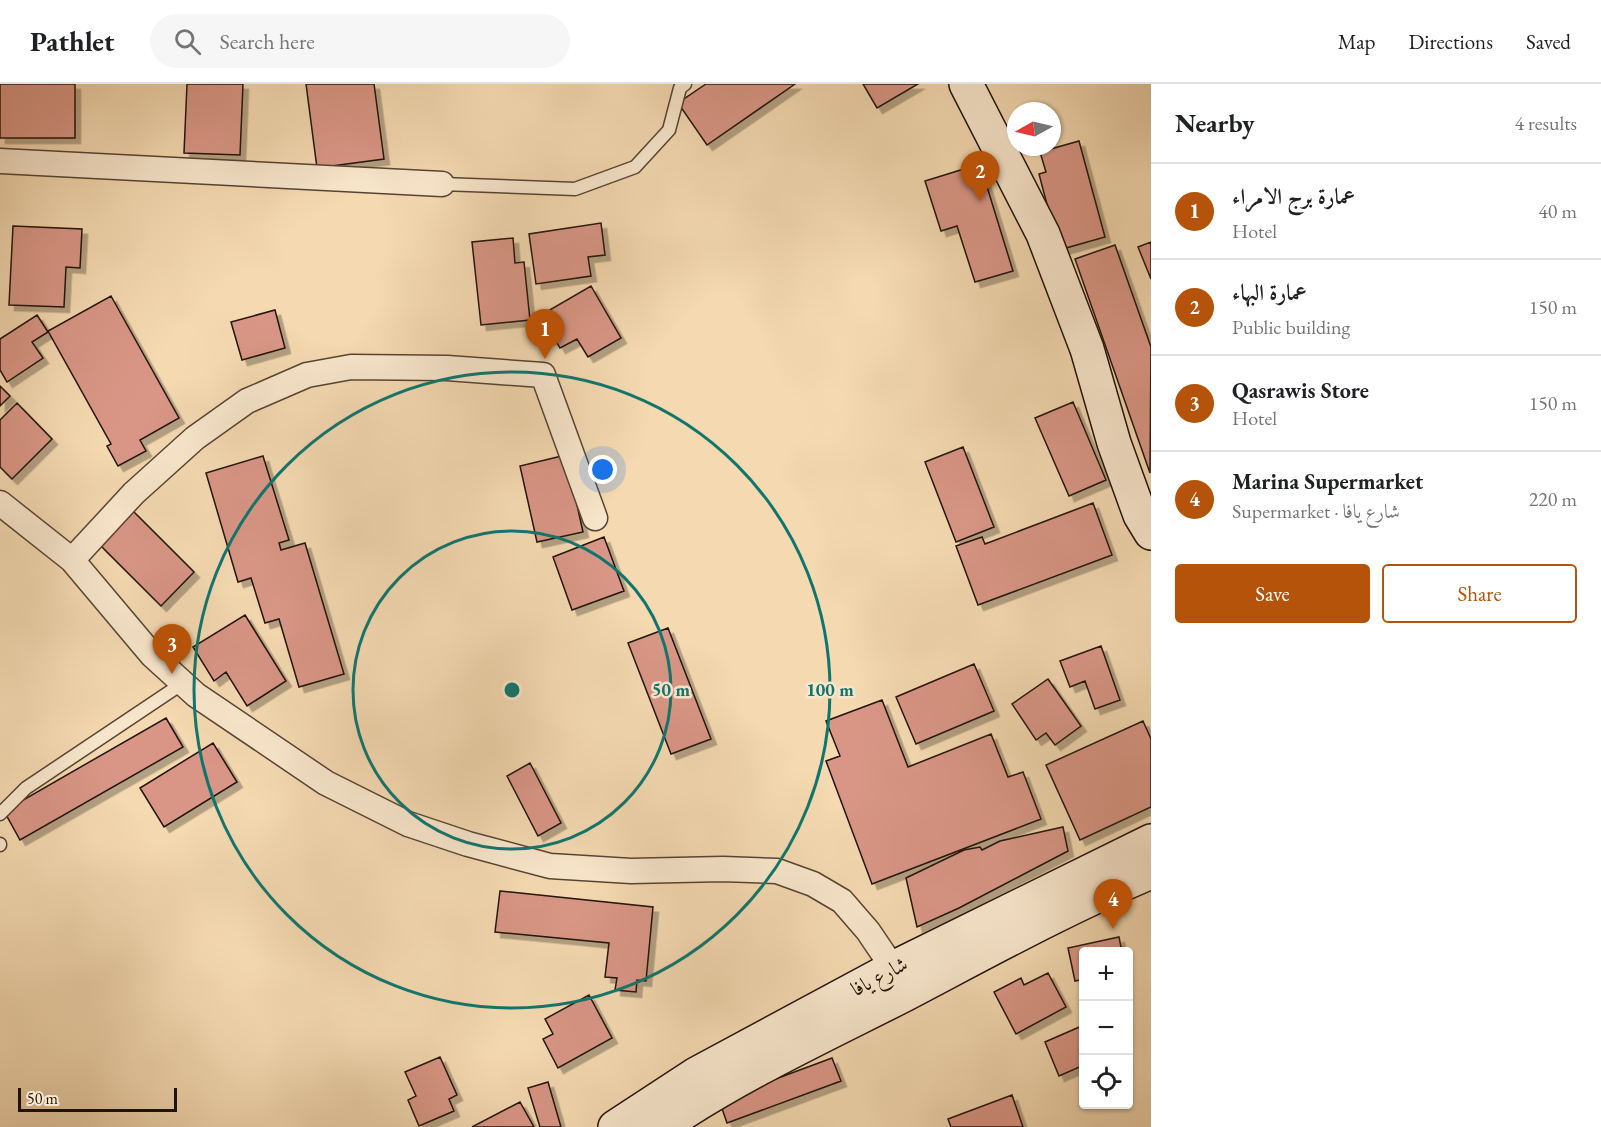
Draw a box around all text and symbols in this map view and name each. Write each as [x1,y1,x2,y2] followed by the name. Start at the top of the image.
[150,14,570,68] search box
[30,23,114,59] text: Pathlet
[171,25,204,58] icon: search
[219,27,315,56] text: Search here
[1338,28,1375,55] text: Map
[1408,28,1493,55] text: Directions
[1526,28,1571,55] text: Saved
[1007,102,1061,156] north arrow
[1175,106,1255,140] text: Nearby
[1514,110,1577,136] text: 4 results
[960,152,1000,201] pin: 2
[1232,182,1355,211] text: عمارة برج الامراء
[1189,198,1200,224] text: 1
[1538,198,1577,224] text: 40 m
[1232,218,1277,244] text: Hotel
[1232,278,1307,307] text: عمارة البهاء
[1189,294,1200,320] text: 2
[1529,294,1577,320] text: 150 m
[526,310,564,359] pin: 1
[1232,314,1350,340] text: Public building
[1232,376,1369,405] text: Qasrawis Store
[1189,390,1200,416] text: 3
[1529,390,1577,416] text: 150 m
[1232,405,1277,431] text: Hotel
[588,455,617,484] your location
[1232,467,1423,496] text: Marina Supermarket
[1189,486,1200,512] text: 4
[1529,486,1577,512] text: 220 m
[1232,498,1400,524] text: Supermarket · شارع يافا
[1175,564,1370,623] button: Save
[1382,564,1577,623] button: Share
[152,624,192,674] pin: 3
[652,678,690,701] text: 50 m
[806,678,854,701] text: 100 m
[502,680,522,700] centre of rings
[1094,880,1132,929] pin: 4
[1079,947,1133,1109] map controls
[1079,947,1133,1001] button: +
[846,950,914,1007] street label: شارع يافا
[1079,1001,1133,1055] button: −
[1079,1055,1133,1109] button: locate
[18,1085,177,1112] scale bar
[27,1088,58,1109] text: 50 m

